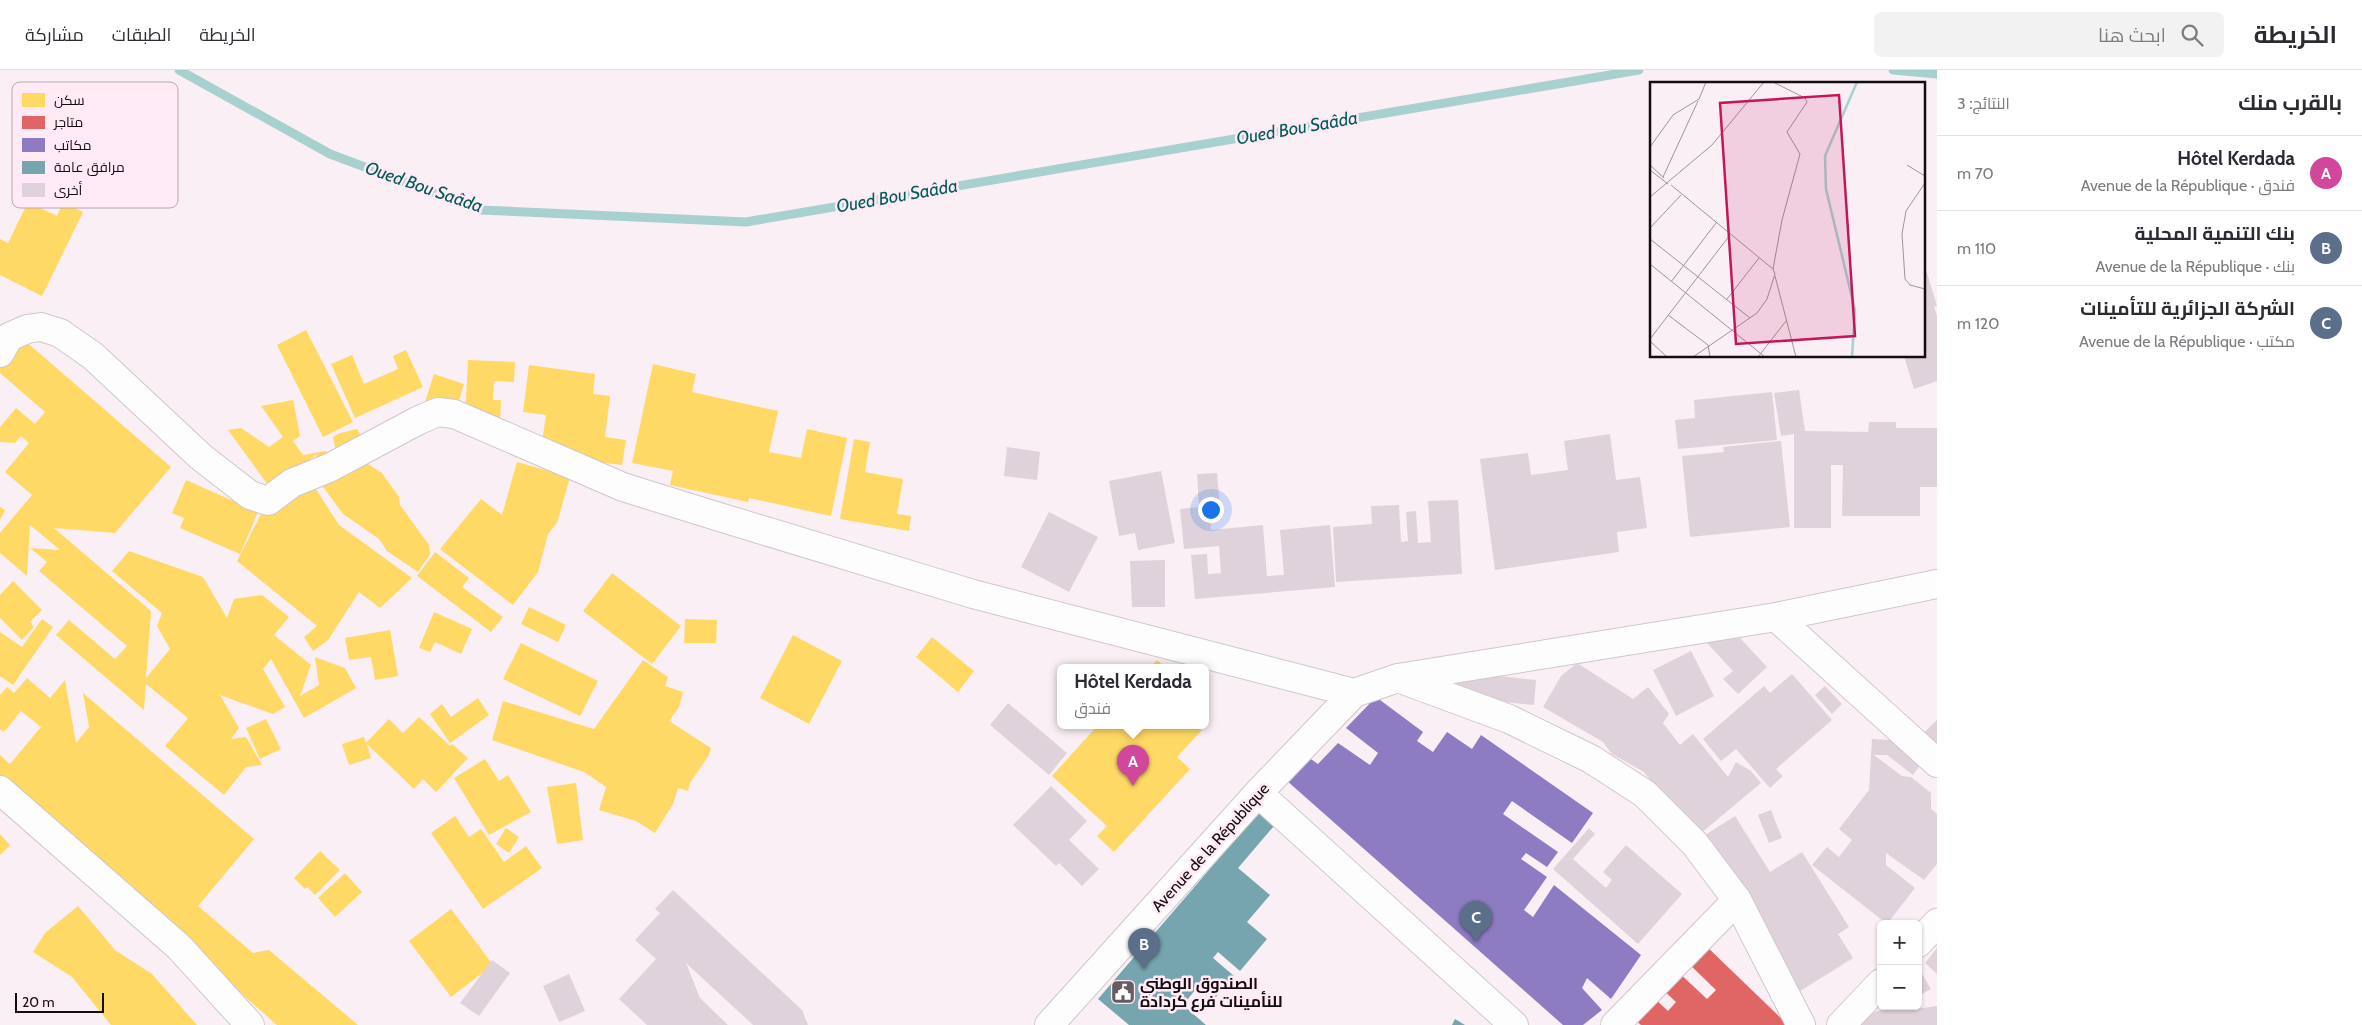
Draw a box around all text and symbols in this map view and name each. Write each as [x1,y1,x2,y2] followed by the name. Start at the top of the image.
[1874,12,2224,57] search box
[2254,20,2337,49] text: الخريطة
[2178,21,2206,49] icon: search
[25,24,84,46] text: مشاركة
[112,24,171,46] text: الطبقات
[199,24,256,46] text: الخريطة
[2098,24,2166,47] text: ابحث هنا
[12,82,178,208] legend
[1650,82,1924,358] inset map
[2238,90,2342,115] text: بالقرب منك
[54,91,85,109] text: سكن
[1957,94,2010,113] text: النتائج: 3
[1235,106,1359,150] water label: Oued Bou Saâda
[53,113,83,131] text: متاجر
[54,136,92,154] text: مكاتب
[2177,147,2295,170] text: Hôtel Kerdada
[362,157,486,217] water label: Oued Bou Saâda
[54,158,125,176] text: مرافق عامة
[1957,164,1994,183] text: 70 m
[2321,164,2331,183] text: A
[835,174,959,218] water label: Oued Bou Saâda
[2081,176,2295,195] text: فندق · Avenue de la République
[54,181,83,199] text: أخرى
[2134,222,2295,245] text: بنك التنمية المحلية
[1957,239,1996,258] text: 110 m
[2321,239,2331,258] text: B
[2096,257,2295,276] text: بنك · Avenue de la République
[2080,297,2295,320] text: الشركة الجزائرية للتأمينات
[1957,314,1999,333] text: 120 m
[2321,314,2331,333] text: C
[2079,332,2295,351] text: مكتب · Avenue de la République
[1198,497,1224,523] your location
[1057,664,1209,729] popup
[1074,670,1192,693] text: Hôtel Kerdada
[1074,699,1111,718] text: فندق
[1117,745,1149,786] pin: A
[1148,779,1273,916] street label: Avenue de la République
[1460,901,1492,942] pin: C
[1877,920,1922,1010] map controls
[1877,920,1922,965] button: +
[1128,928,1160,969] pin: B
[1877,965,1922,1010] button: −
[1140,974,1283,1012] place label: الصندوق الوطني للنأمينات فرع كردادة
[1110,979,1136,1005] public building icon: الصندوق الوطني للنأمينات فرع كردادة
[15,990,104,1013] scale bar
[22,993,55,1011] text: 20 m

